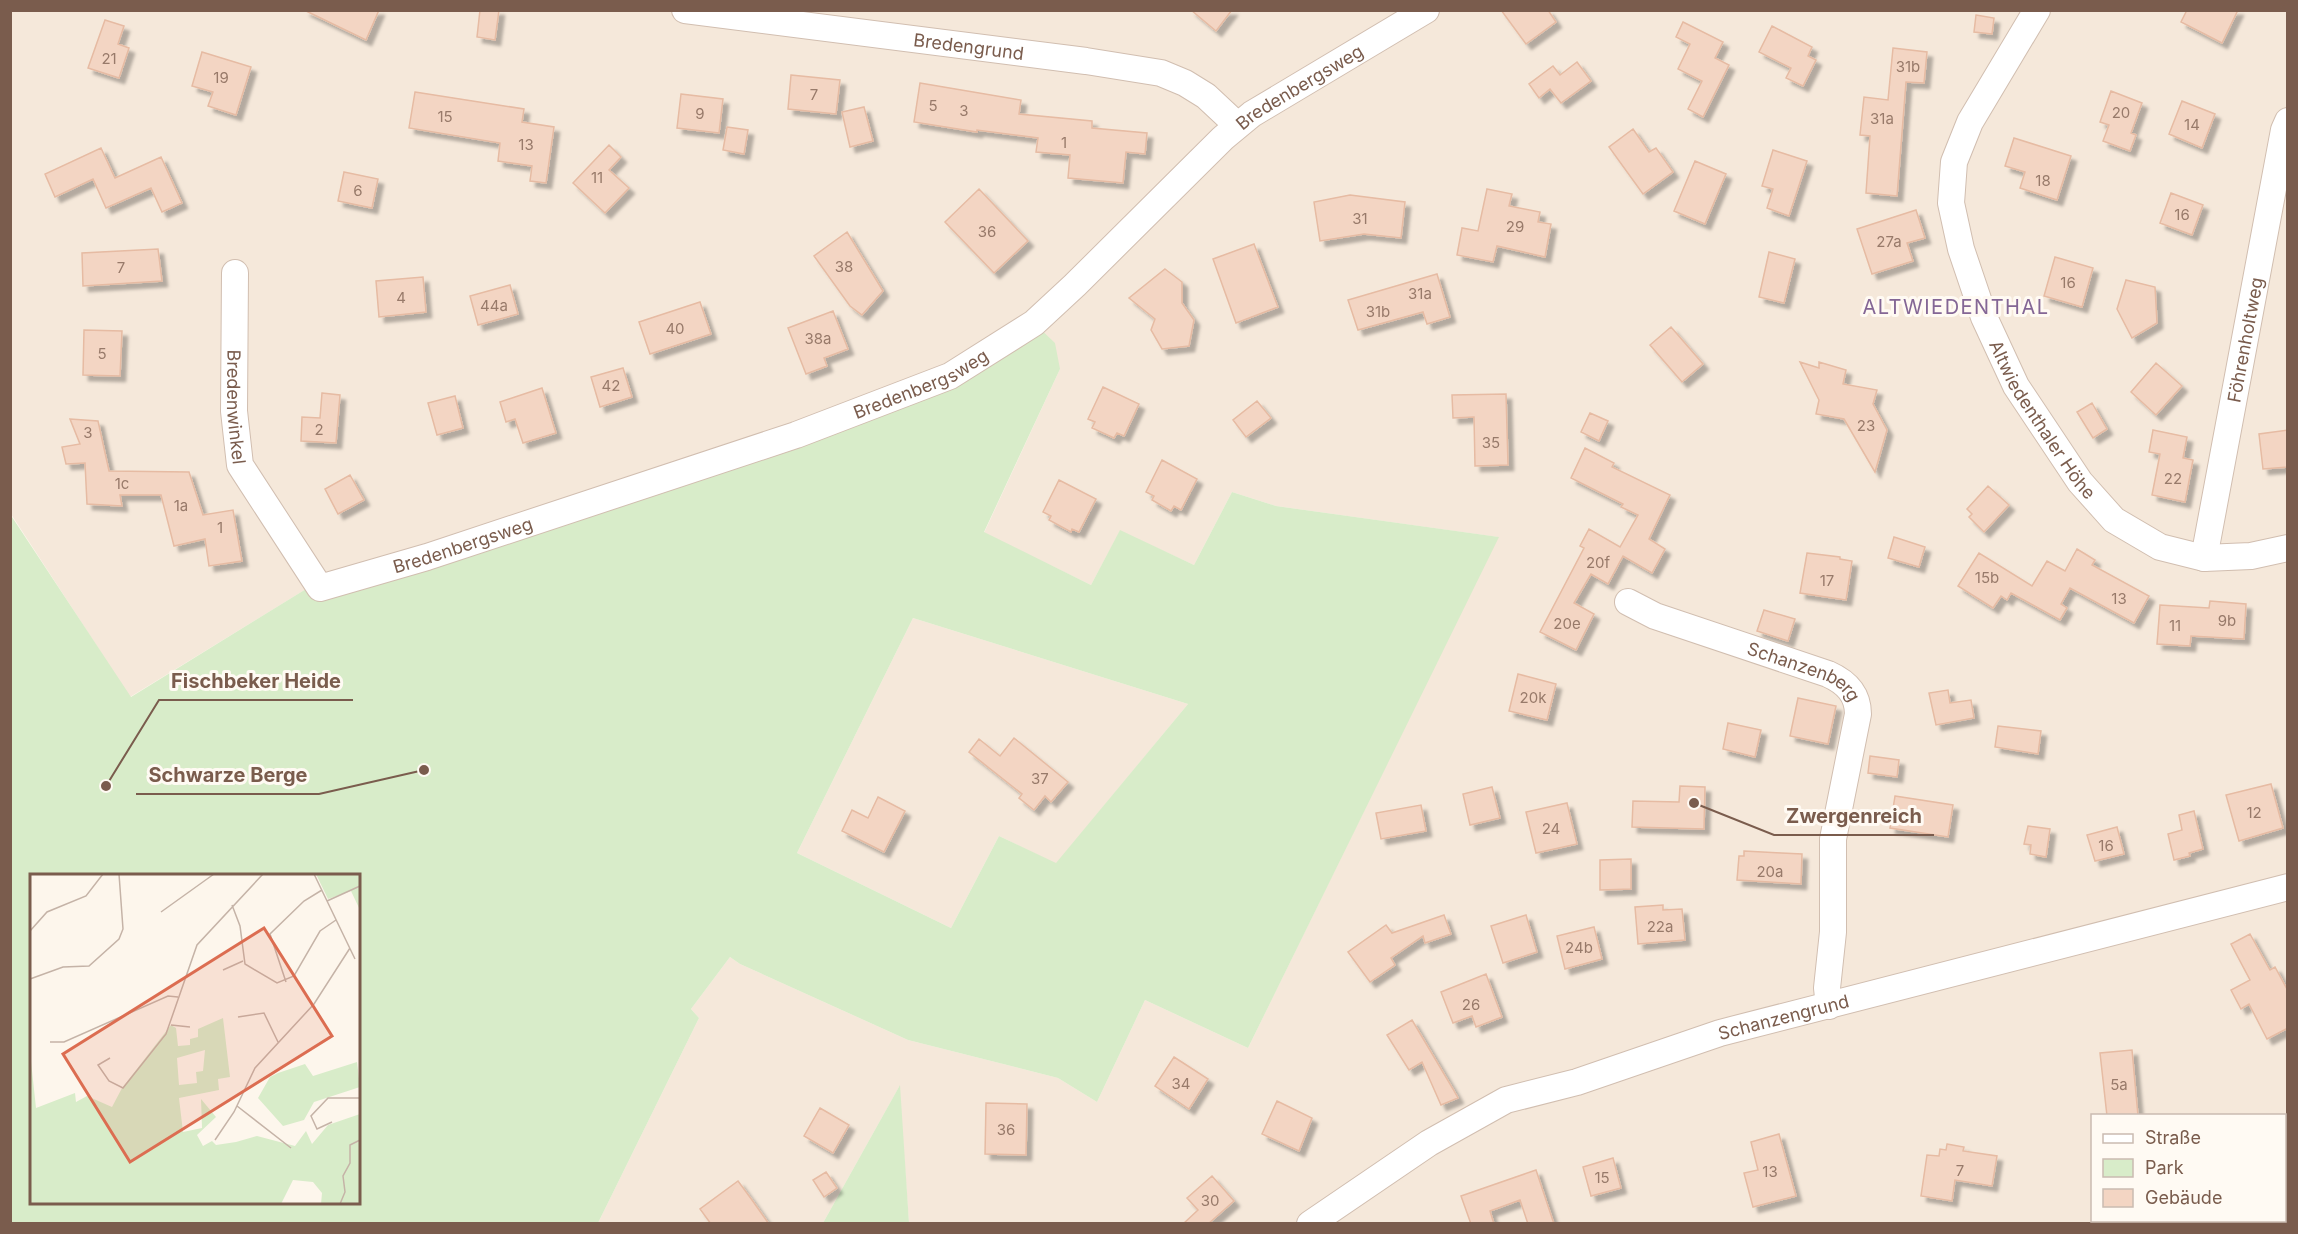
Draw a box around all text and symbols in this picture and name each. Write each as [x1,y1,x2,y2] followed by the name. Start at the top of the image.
[912,29,1025,64] street label: Bredengrund
[1231,40,1367,134] street label: Bredenbergsweg
[101,49,117,68] house number: 21
[1896,57,1920,76] house number: 31b
[213,68,229,87] house number: 19
[810,85,818,104] house number: 7
[928,96,938,115] house number: 5
[959,101,969,120] house number: 3
[2112,103,2130,122] house number: 20
[695,104,705,123] house number: 9
[437,107,453,126] house number: 15
[1870,109,1894,128] house number: 31a
[2184,115,2200,134] house number: 14
[1061,133,1067,152] house number: 1
[518,135,534,154] house number: 13
[591,168,603,187] house number: 11
[2035,171,2051,190] house number: 18
[353,181,363,200] house number: 6
[2174,205,2190,224] house number: 16
[1352,209,1368,228] house number: 31
[1506,217,1524,236] house number: 29
[978,222,996,241] house number: 36
[1876,232,1902,251] house number: 27a
[835,257,853,276] house number: 38
[117,258,125,277] house number: 7
[2060,273,2076,292] house number: 16
[2223,275,2267,404] street label: Föhrenholtweg
[1408,284,1432,303] house number: 31a
[396,288,406,307] house number: 4
[1862,295,2050,319] district label: ALTWIEDENTHAL
[480,296,508,315] house number: 44a
[1366,302,1390,321] house number: 31b
[665,319,685,338] house number: 40
[805,329,831,348] house number: 38a
[1986,337,2100,503] street label: Altwiedenthaler Höhe
[97,344,107,363] house number: 5
[850,344,992,423] street label: Bredenbergsweg
[224,349,250,465] street label: Bredenwinkel
[602,376,620,395] house number: 42
[1857,416,1875,435] house number: 23
[314,420,324,439] house number: 2
[83,423,93,442] house number: 3
[1482,433,1500,452] house number: 35
[2164,469,2182,488] house number: 22
[115,474,129,493] house number: 1c
[174,496,188,515] house number: 1a
[390,512,535,577] street label: Bredenbergsweg
[217,518,223,537] house number: 1
[1586,553,1611,572] house number: 20f
[1975,568,1999,587] house number: 15b
[1820,571,1834,590] house number: 17
[2111,589,2127,608] house number: 13
[2218,611,2236,630] house number: 9b
[1553,614,1581,633] house number: 20e
[2169,616,2181,635] house number: 11
[1745,637,1865,705] street label: Schanzenberg
[159,662,353,700] callout: Fischbeker Heide
[171,669,341,693] text: Fischbeker Heide
[1520,688,1547,707] house number: 20k
[136,756,319,794] callout: Schwarze Berge
[148,763,308,787] text: Schwarze Berge
[1031,769,1049,788] house number: 37
[1774,797,1934,835] callout: Zwergenreich
[2246,803,2262,822] house number: 12
[1786,804,1922,828] text: Zwergenreich
[1542,819,1560,838] house number: 24
[2098,836,2114,855] house number: 16
[1756,862,1784,881] house number: 20a
[30,874,360,1204] inset map
[1647,917,1673,936] house number: 22a
[1565,938,1593,957] house number: 24b
[1716,990,1851,1044] street label: Schanzengrund
[1462,995,1480,1014] house number: 26
[1172,1074,1190,1093] house number: 34
[2110,1075,2128,1094] house number: 5a
[2091,1114,2286,1222] legend
[997,1120,1015,1139] house number: 36
[2145,1127,2201,1148] text: Straße
[2145,1157,2184,1178] text: Park
[1956,1161,1964,1180] house number: 7
[1762,1162,1778,1181] house number: 13
[1594,1168,1610,1187] house number: 15
[2145,1187,2222,1208] text: Gebäude
[1201,1191,1219,1210] house number: 30

